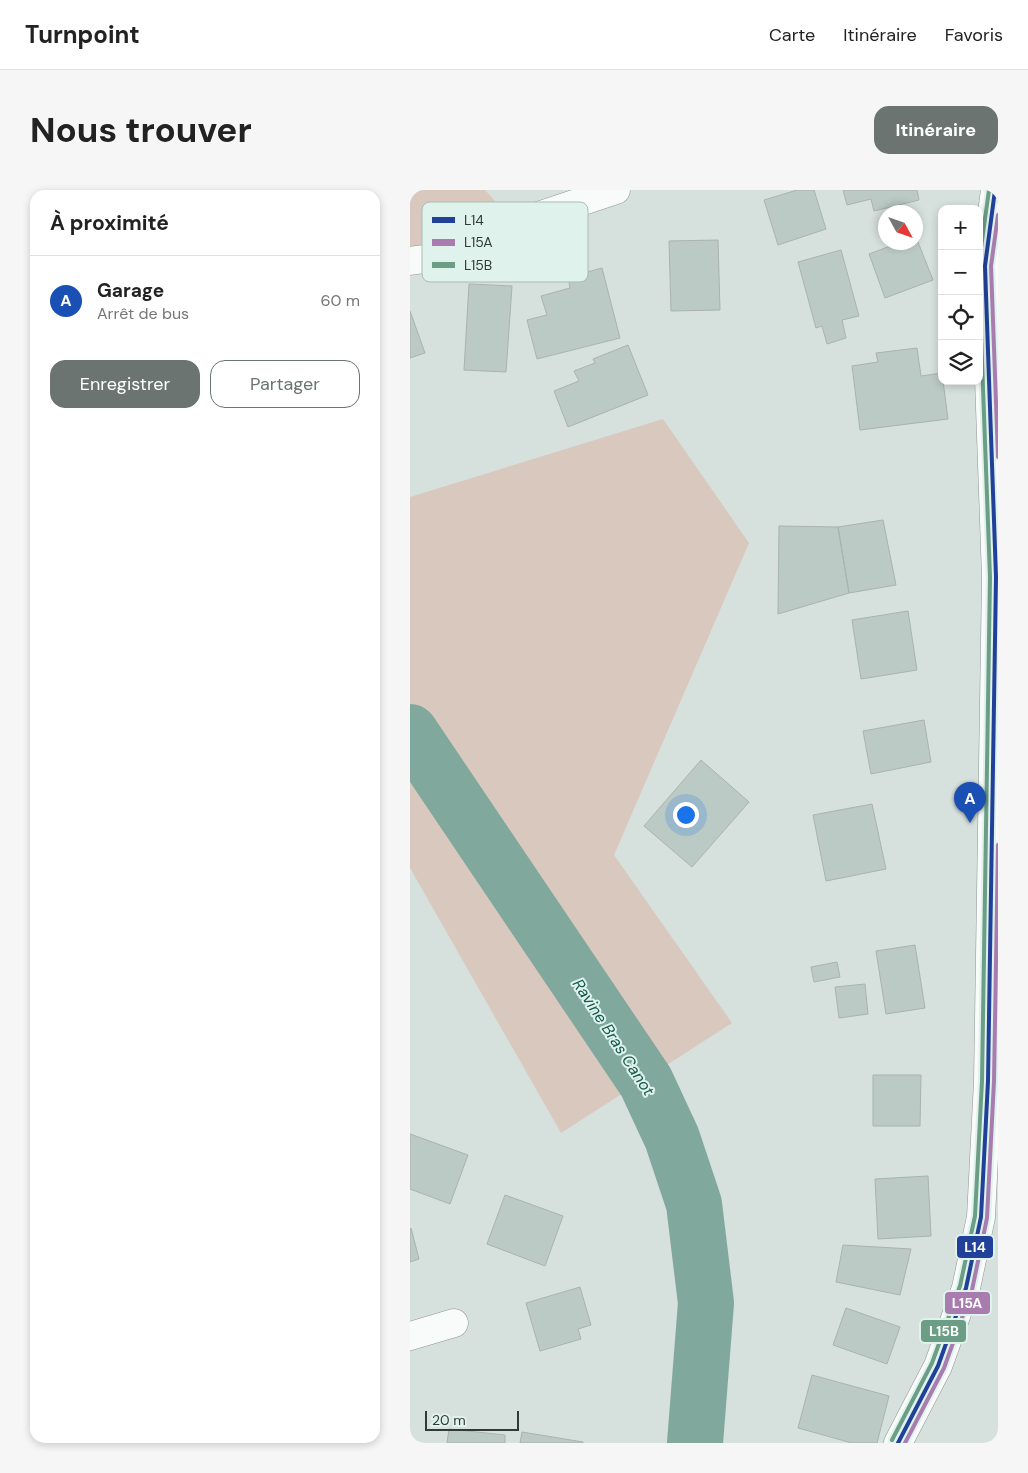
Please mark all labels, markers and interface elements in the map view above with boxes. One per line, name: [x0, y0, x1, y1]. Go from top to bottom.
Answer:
text: Turnpoint: [25, 19, 140, 50]
text: Carte: [769, 23, 815, 47]
text: Itinéraire: [843, 23, 917, 47]
text: Favoris: [945, 23, 1003, 47]
button: Itinéraire: [874, 106, 998, 154]
text: Nous trouver: [30, 107, 252, 153]
legend: [422, 202, 588, 282]
north arrow: [878, 205, 923, 250]
map controls: [938, 205, 983, 385]
button: +: [938, 205, 983, 250]
text: À proximité: [50, 209, 169, 237]
text: L14: [464, 211, 484, 229]
text: L15A: [464, 233, 493, 251]
button: −: [938, 250, 983, 295]
text: L15B: [464, 256, 492, 274]
text: Garage: [97, 278, 164, 303]
text: A: [60, 290, 72, 311]
text: 60 m: [320, 290, 360, 311]
button: locate: [938, 295, 983, 340]
text: Arrêt de bus: [97, 303, 189, 324]
button: layers: [938, 340, 983, 385]
button: Enregistrer: [50, 360, 200, 408]
button: Partager: [210, 360, 360, 408]
pin: A: [954, 782, 986, 823]
your location: [673, 802, 699, 828]
water label: Ravine Bras Canot: [568, 975, 660, 1100]
line badge: L14: [956, 1235, 994, 1259]
text: L14: [964, 1238, 986, 1256]
line badge: L15A: [944, 1291, 991, 1315]
text: L15A: [952, 1294, 982, 1312]
line badge: L15B: [920, 1319, 967, 1343]
text: L15B: [929, 1322, 959, 1340]
scale bar: [425, 1408, 519, 1431]
text: 20 m: [432, 1411, 466, 1429]

